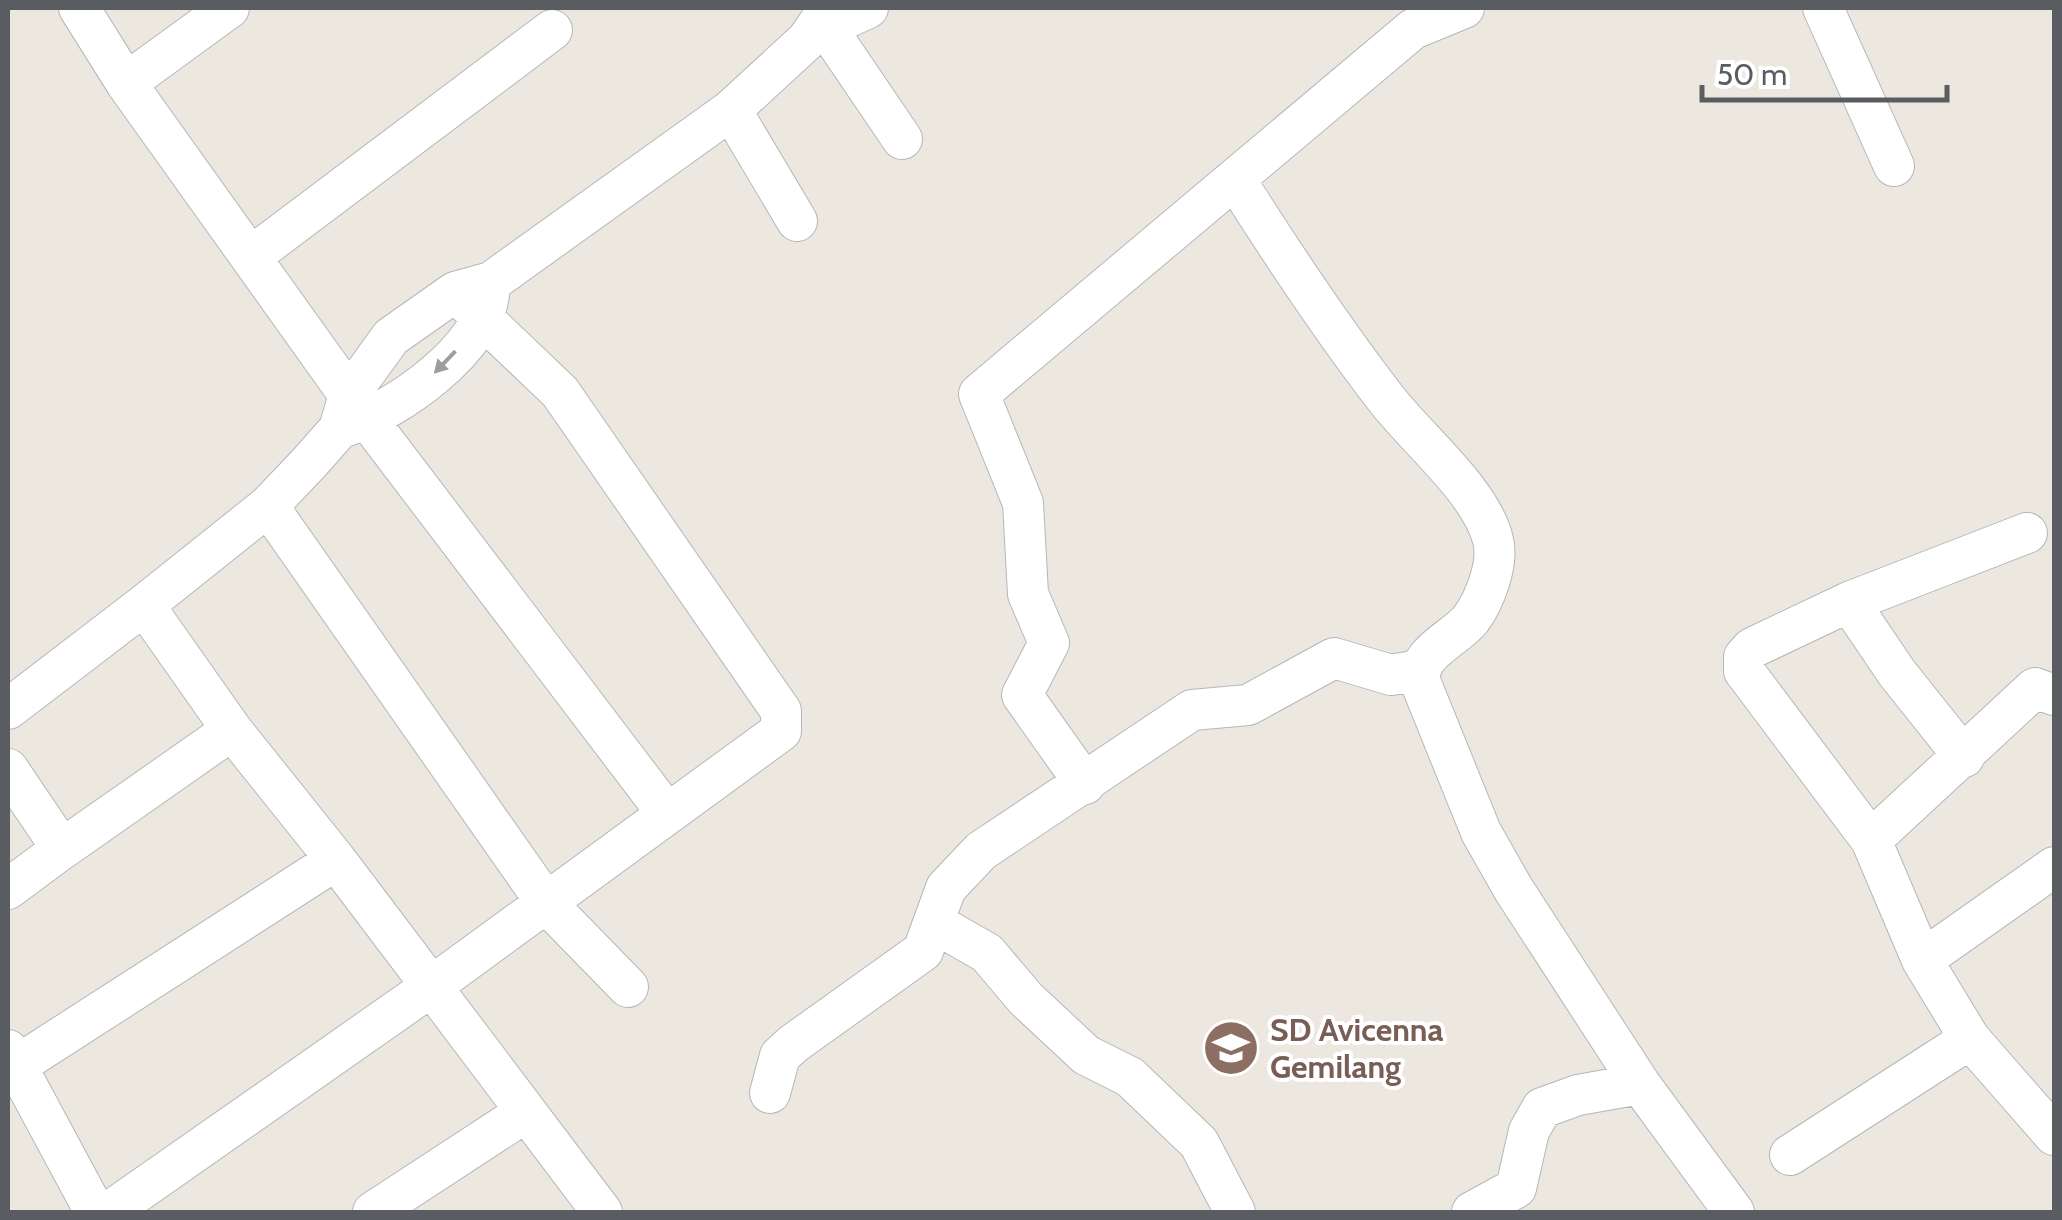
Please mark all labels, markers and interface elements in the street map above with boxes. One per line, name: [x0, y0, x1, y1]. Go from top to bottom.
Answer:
scale bar: [1702, 40, 1947, 102]
text: 50 m: [1717, 56, 1787, 93]
one-way arrow: [433, 350, 457, 374]
place label: SD Avicenna Gemilang: [1270, 1010, 1443, 1086]
school or university icon: SD Avicenna Gemilang: [1201, 1018, 1261, 1078]

